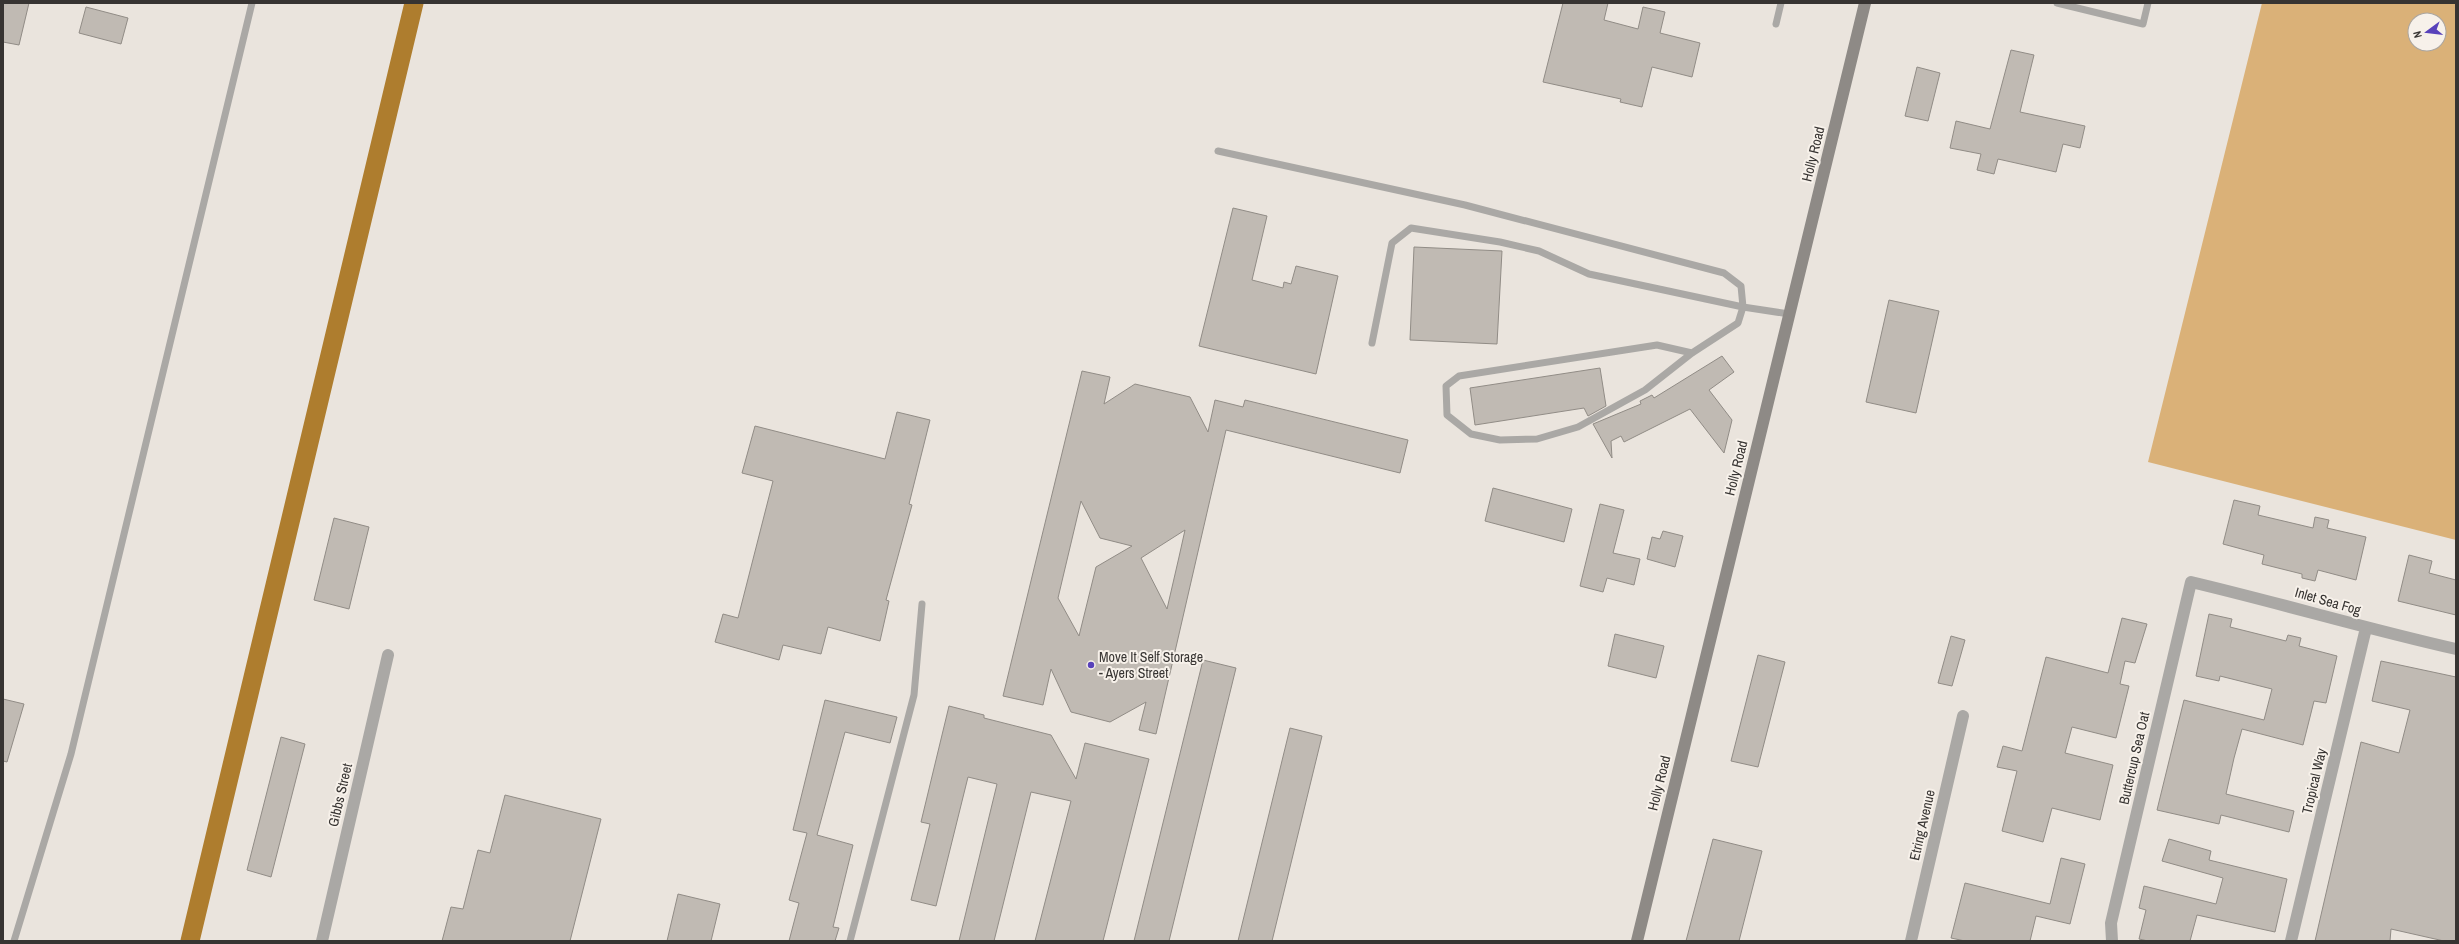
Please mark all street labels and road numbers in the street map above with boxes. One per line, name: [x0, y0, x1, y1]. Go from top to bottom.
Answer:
street label: Holly Road: [1797, 125, 1829, 183]
street label: Holly Road: [1720, 439, 1752, 497]
street label: Inlet Sea Fog: [2293, 583, 2364, 619]
street label: Buttercup Sea Oat: [2115, 710, 2153, 806]
street label: Tropical Way: [2298, 746, 2330, 816]
street label: Holly Road: [1643, 754, 1675, 812]
street label: Gibbs Street: [324, 762, 356, 828]
street label: Etring Avenue: [1905, 788, 1939, 862]

